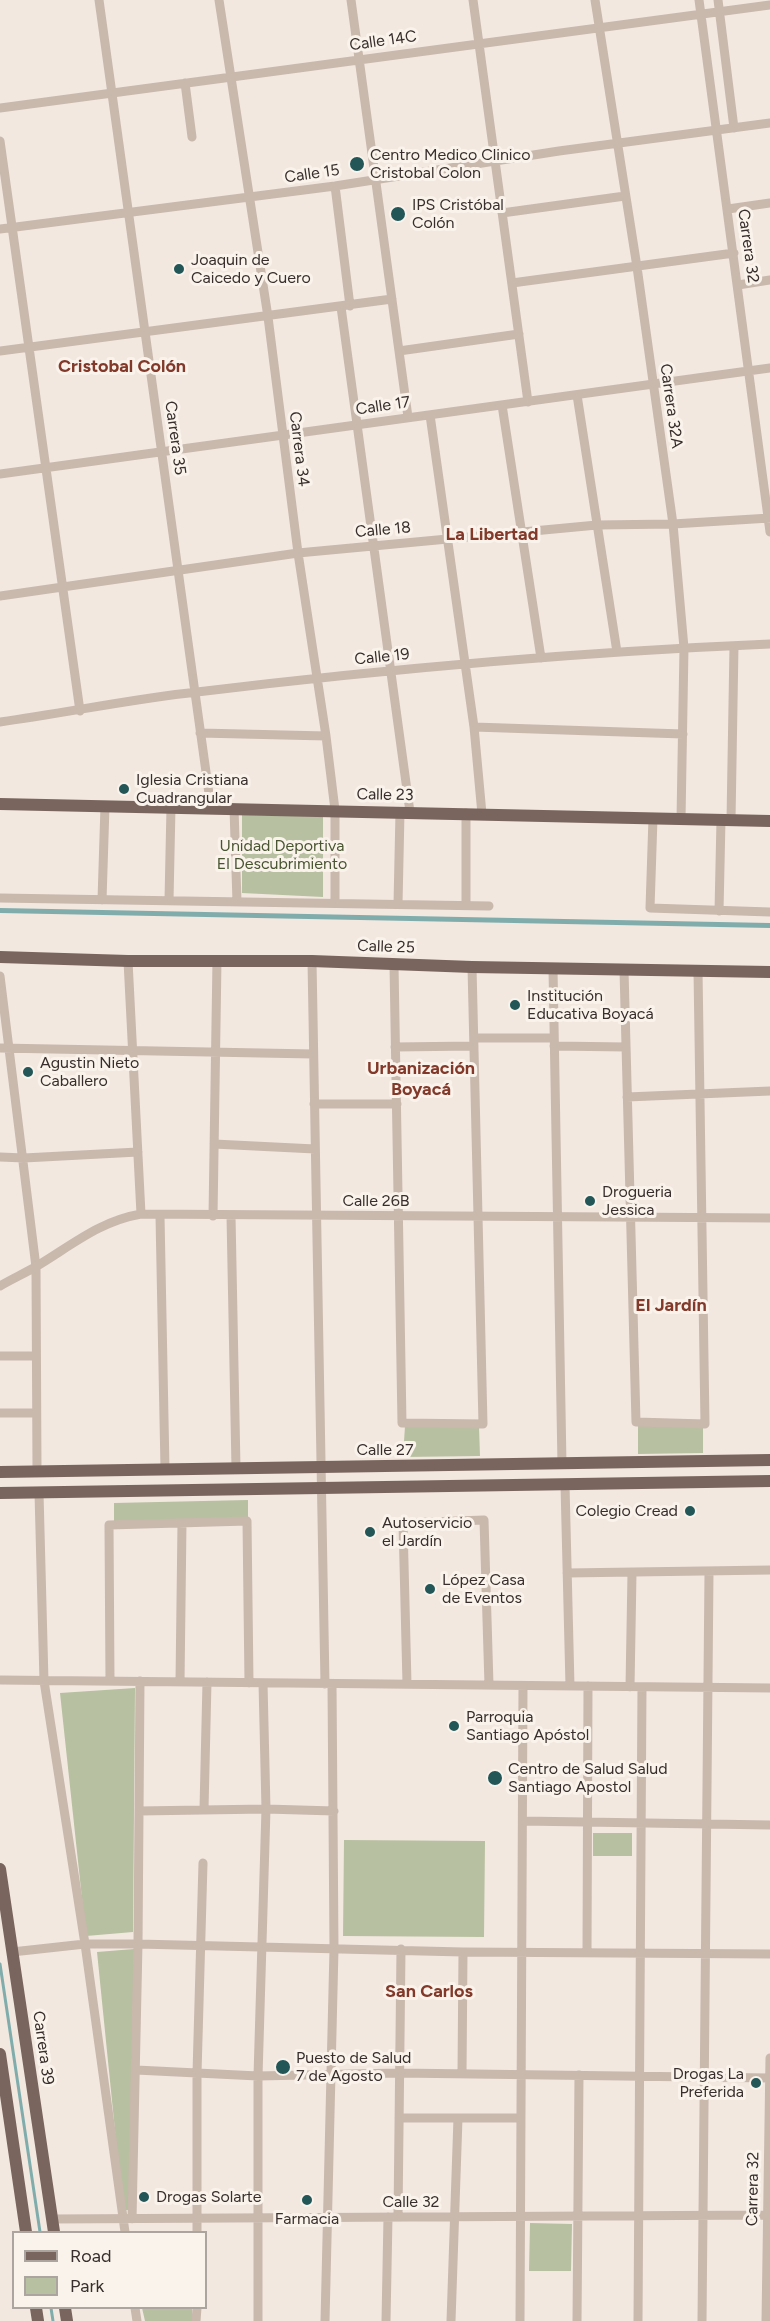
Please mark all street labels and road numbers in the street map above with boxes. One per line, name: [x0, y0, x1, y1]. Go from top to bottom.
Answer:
street label: Calle 14C: [348, 27, 418, 55]
street label: Calle 15: [283, 161, 341, 187]
street label: Carrera 32: [733, 208, 763, 284]
street label: Carrera 32A: [656, 362, 686, 450]
street label: Calle 17: [355, 393, 411, 419]
street label: Carrera 35: [160, 400, 190, 476]
street label: Carrera 34: [285, 410, 313, 488]
street label: Calle 18: [354, 518, 412, 542]
street label: Calle 19: [354, 645, 410, 669]
street label: Calle 23: [356, 785, 414, 805]
street label: Calle 25: [357, 936, 415, 958]
street label: Calle 26B: [342, 1191, 410, 1211]
street label: Calle 27: [357, 1440, 413, 1460]
street label: Carrera 39: [28, 2010, 58, 2086]
street label: Carrera 32: [743, 2152, 763, 2226]
street label: Calle 32: [382, 2192, 440, 2212]

